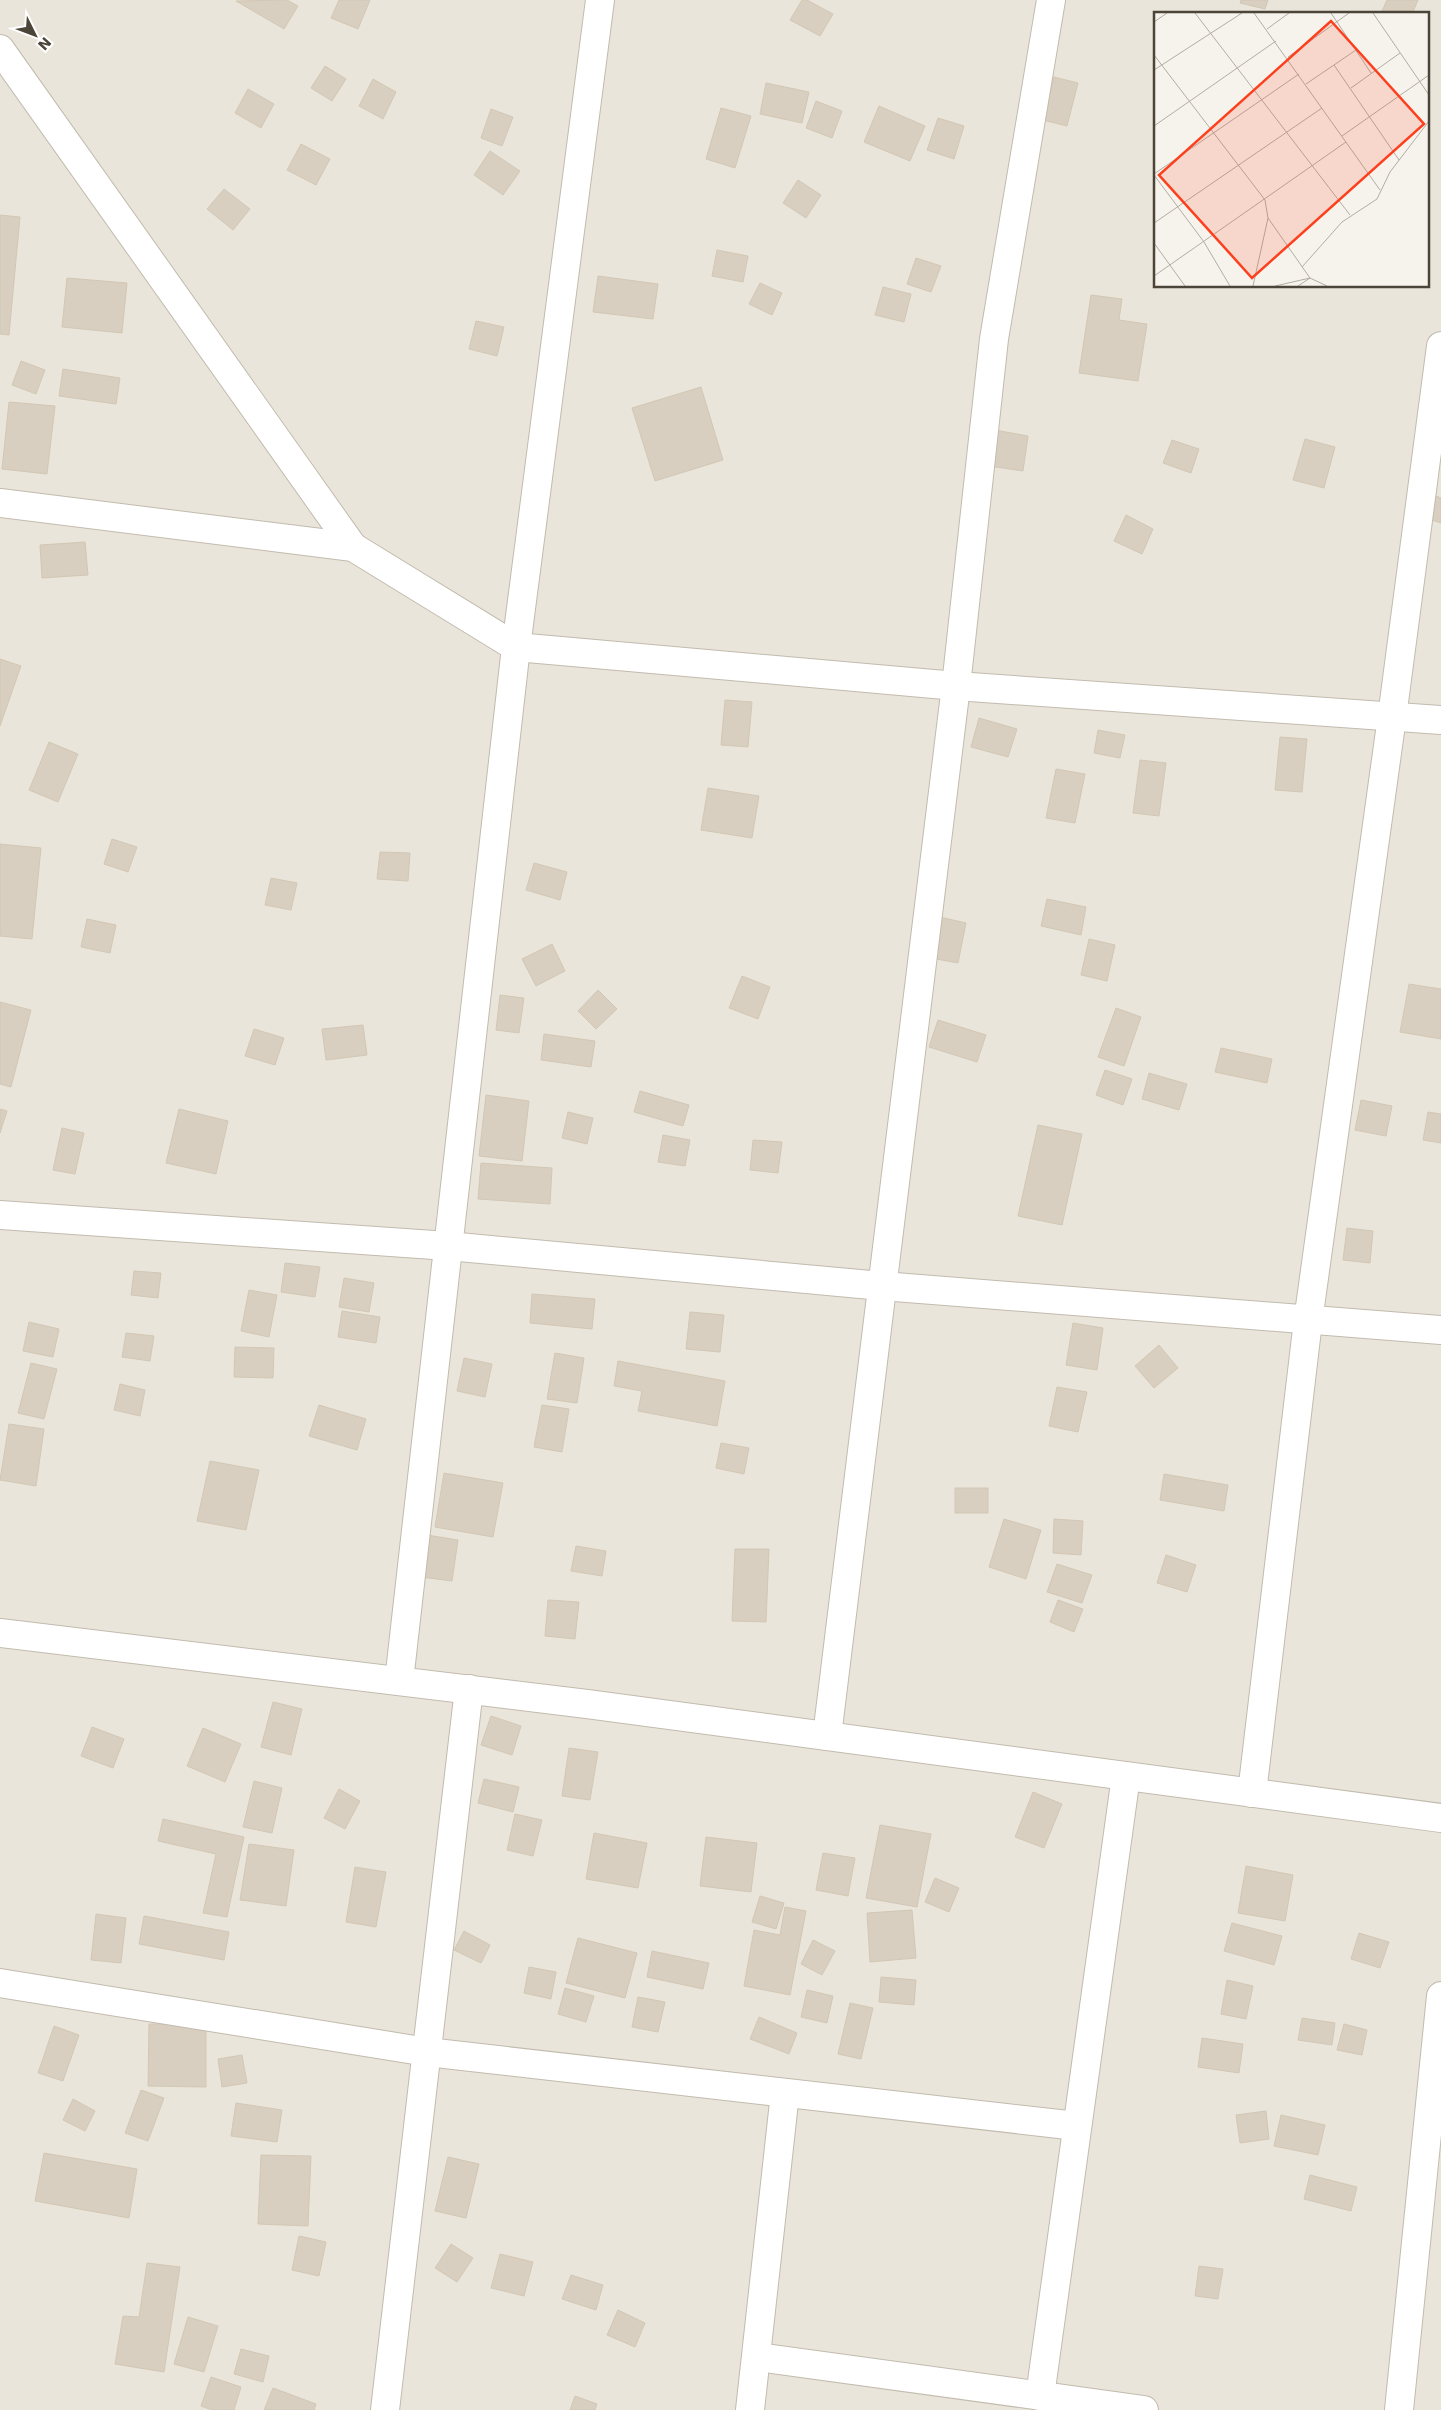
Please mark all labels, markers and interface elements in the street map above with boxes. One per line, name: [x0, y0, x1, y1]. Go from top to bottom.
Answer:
north arrow: [10, 10, 60, 60]
inset map: [1154, 12, 1428, 288]
text: N: [35, 34, 55, 53]

